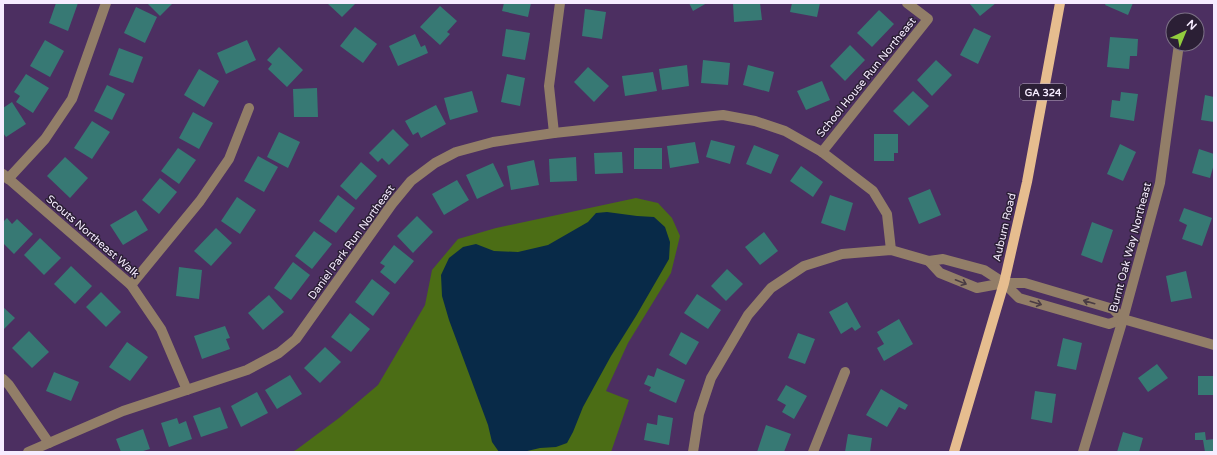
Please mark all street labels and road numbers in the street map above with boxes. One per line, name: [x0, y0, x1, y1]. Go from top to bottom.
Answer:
street label: School House Run Northeast: [814, 15, 919, 140]
road number: GA 324: [1020, 84, 1066, 100]
street label: Burnt Oak Way Northeast: [1107, 181, 1154, 313]
street label: Daniel Park Run Northeast: [305, 182, 397, 302]
street label: Scouts Northeast Walk: [43, 192, 142, 280]
street label: Auburn Road: [990, 192, 1019, 263]

